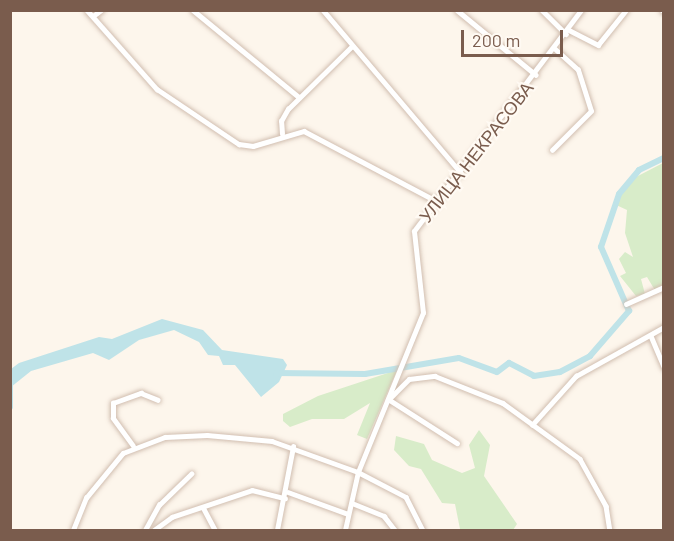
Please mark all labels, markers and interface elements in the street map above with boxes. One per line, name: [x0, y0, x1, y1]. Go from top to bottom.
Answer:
scale bar: [464, 18, 566, 56]
text: 200 m: [472, 29, 520, 51]
street label: УЛИЦА НЕКРАСОВА: [414, 77, 538, 227]

